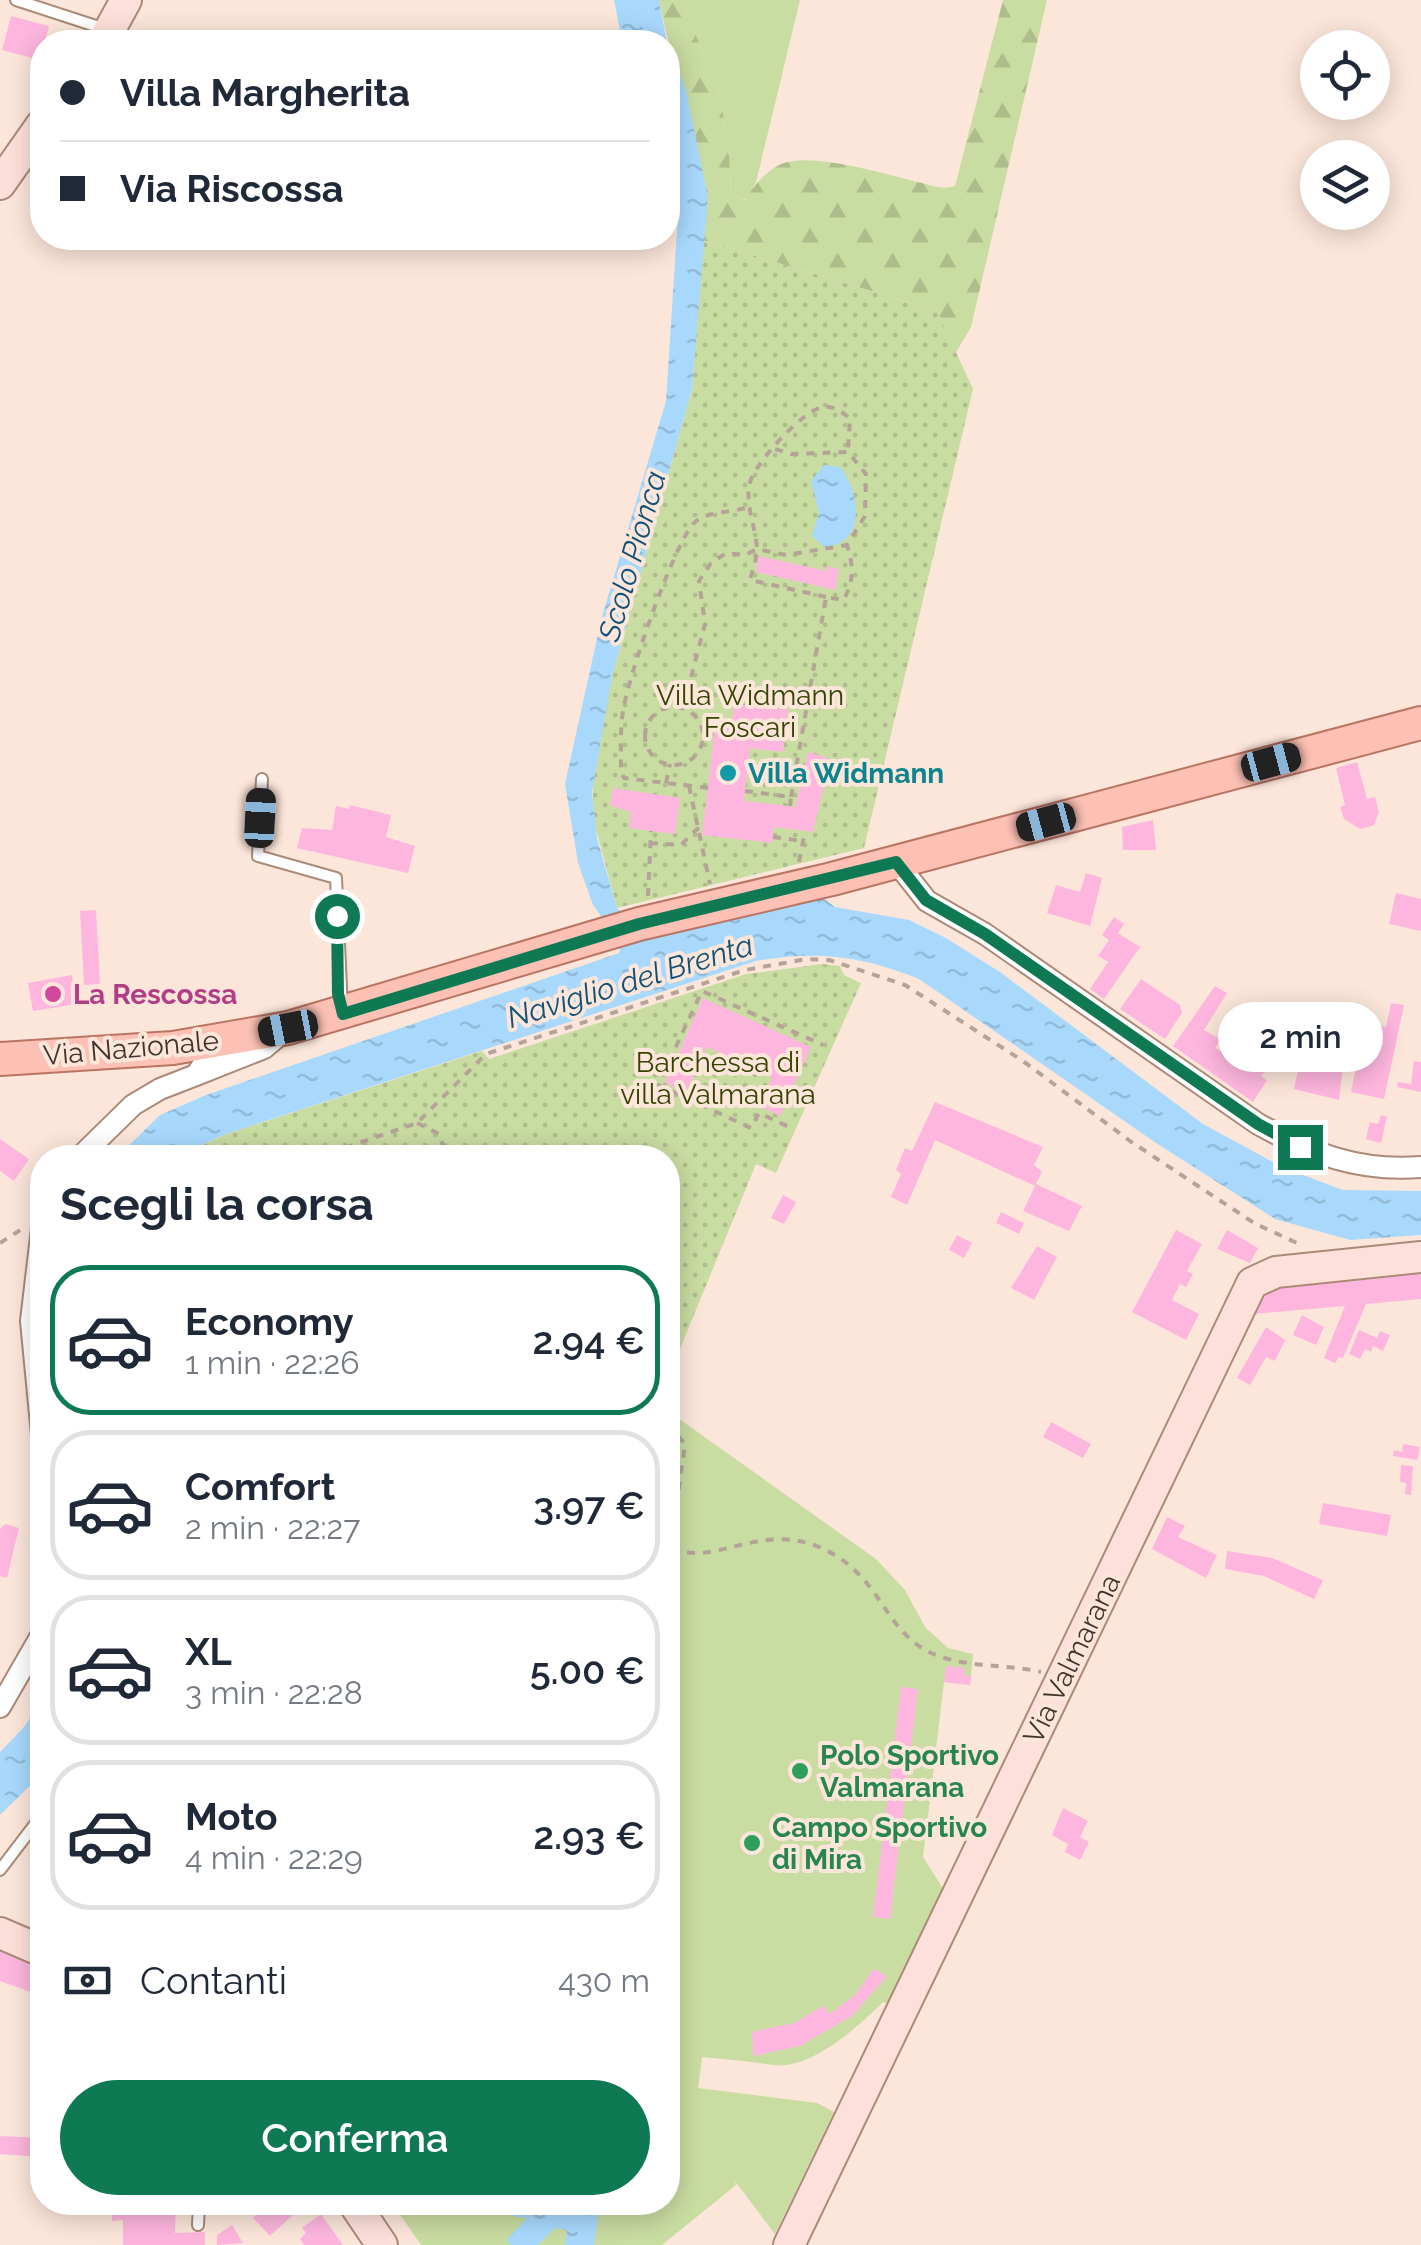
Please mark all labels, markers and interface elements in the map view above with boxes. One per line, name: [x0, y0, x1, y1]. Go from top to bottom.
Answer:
map controls: [1300, 30, 1390, 230]
button: locate: [1300, 30, 1390, 120]
text: Villa Margherita: [120, 70, 410, 115]
button: layers: [1300, 140, 1390, 230]
text: Via Riscossa: [120, 166, 343, 211]
water label: Scolo Pionca: [591, 467, 673, 646]
park label: Villa Widmann Foscari: [656, 679, 844, 744]
car: [1238, 740, 1304, 784]
place label: Villa Widmann: [748, 757, 944, 790]
marker: Villa Widmann: [717, 762, 739, 784]
car: [243, 787, 277, 849]
car: [1013, 800, 1079, 844]
route start: [315, 894, 360, 939]
water label: Naviglio del Brenta: [503, 927, 757, 1035]
place label: La Rescossa: [73, 978, 237, 1011]
marker: La Rescossa: [42, 983, 64, 1005]
callout: 2 min: [1218, 1002, 1382, 1072]
car: [256, 1008, 320, 1048]
text: 2 min: [1260, 1018, 1341, 1055]
street label: Via Nazionale: [42, 1024, 220, 1072]
park label: Barchessa di villa Valmarana: [620, 1046, 816, 1111]
route end: [1278, 1125, 1323, 1170]
text: Scegli la corsa: [60, 1178, 374, 1231]
icon: car: [65, 1295, 155, 1385]
text: Economy: [185, 1299, 354, 1344]
text: 2.94 €: [533, 1318, 645, 1363]
text: 1 min · 22:26: [185, 1344, 360, 1381]
icon: car: [65, 1460, 155, 1550]
text: Comfort: [185, 1464, 335, 1509]
text: 3.97 €: [533, 1483, 645, 1528]
text: 2 min · 22:27: [185, 1509, 360, 1546]
street label: Via Valmarana: [1017, 1569, 1127, 1749]
icon: car: [65, 1625, 155, 1715]
text: XL: [185, 1629, 232, 1674]
text: 5.00 €: [530, 1648, 645, 1693]
text: 3 min · 22:28: [185, 1674, 363, 1711]
place label: Polo Sportivo Valmarana: [820, 1739, 999, 1804]
marker: Polo Sportivo Valmarana: [789, 1760, 811, 1782]
icon: car: [65, 1790, 155, 1880]
text: Moto: [185, 1794, 278, 1839]
place label: Campo Sportivo di Mira: [772, 1811, 987, 1876]
text: 2.93 €: [533, 1813, 645, 1858]
marker: Campo Sportivo di Mira: [741, 1832, 763, 1854]
text: 4 min · 22:29: [185, 1839, 363, 1876]
icon: cash: [60, 1953, 115, 2008]
text: Contanti: [140, 1958, 287, 2003]
text: 430 m: [558, 1962, 650, 1999]
button: Conferma: [60, 2080, 650, 2195]

